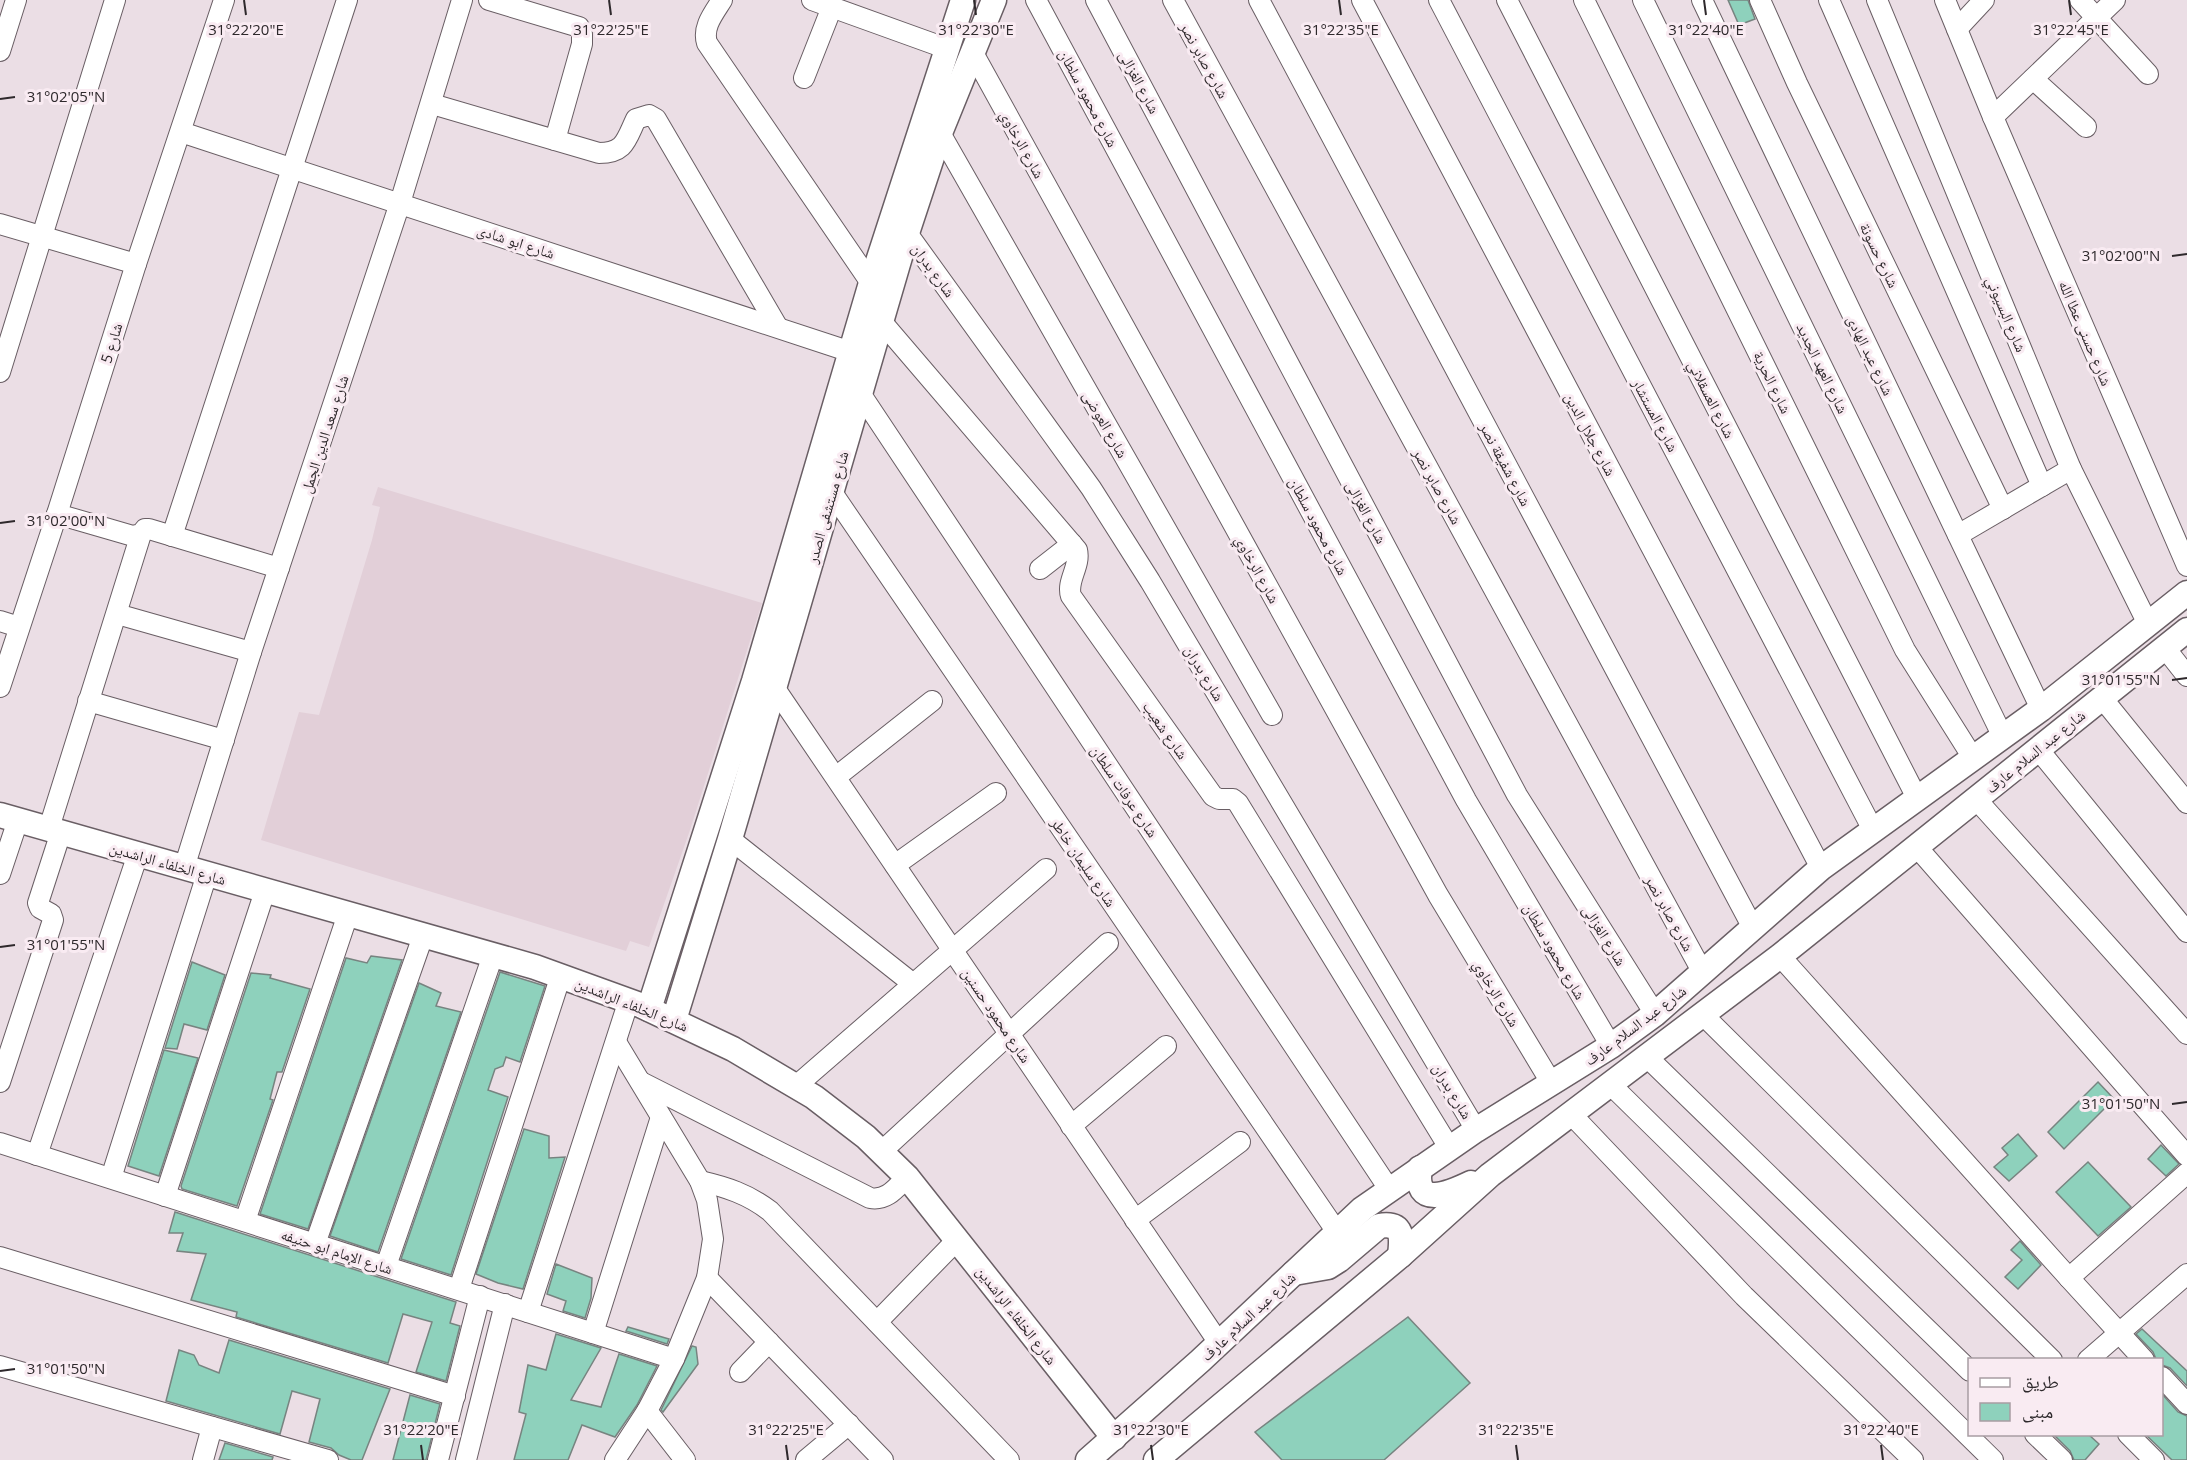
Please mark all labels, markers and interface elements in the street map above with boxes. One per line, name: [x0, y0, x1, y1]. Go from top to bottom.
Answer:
street label: شارع صابر نصر: [1175, 18, 1234, 102]
text: 31°22'20"E: [208, 19, 284, 39]
text: 31°22'25"E: [573, 19, 649, 39]
text: 31°22'30"E: [938, 19, 1014, 39]
text: 31°22'35"E: [1303, 19, 1379, 39]
text: 31°22'40"E: [1668, 19, 1744, 39]
text: 31°22'45"E: [2033, 19, 2109, 39]
street label: شارع محمود سلطان: [1054, 46, 1123, 151]
street label: شارع الغزالى: [1114, 47, 1165, 118]
text: 31°02'05"N: [27, 86, 105, 106]
street label: شارع الرخاوي: [994, 106, 1050, 183]
street label: شارع ابو شادى: [474, 219, 557, 264]
street label: شارع حسونة: [1855, 219, 1904, 291]
street label: شارع بدران: [907, 239, 960, 302]
text: 31°02'00"N: [2082, 245, 2160, 265]
street label: شارع البسيوني: [1980, 273, 2032, 356]
street label: شارع حسنى عطا الله: [2054, 277, 2117, 389]
street label: شارع عبد الهادى: [1842, 311, 1899, 399]
street label: شارع العهد الجديد: [1792, 319, 1854, 417]
street label: شارع 5: [95, 320, 128, 366]
street label: شارع الحرية: [1748, 347, 1797, 417]
street label: شارع العسقلاني: [1681, 357, 1740, 443]
street label: شارع سعد الدين الجمل: [295, 372, 354, 496]
street label: شارع المستشار: [1627, 374, 1684, 456]
street label: شارع العوضى: [1078, 387, 1133, 462]
street label: شارع جلال الدين: [1560, 389, 1621, 480]
street label: شارع شفيقة نصر: [1474, 418, 1536, 510]
street label: شارع صابر نصر: [1408, 444, 1467, 528]
street label: شارع مستشفى الصدر: [801, 448, 854, 567]
street label: شارع محمود سلطان: [1284, 474, 1353, 579]
street label: شارع الغزالى: [1341, 477, 1392, 548]
text: 31°02'00"N: [27, 510, 105, 530]
street label: شارع الرخاوي: [1229, 531, 1285, 608]
street label: شارع بدران: [1180, 641, 1230, 705]
text: 31°01'55"N: [2082, 669, 2160, 689]
street label: شارع شعيب: [1138, 697, 1193, 764]
street label: شارع عبد السلام عارف: [1981, 705, 2090, 798]
street label: شارع عرفات سلطان: [1086, 741, 1163, 842]
street label: شارع سليمان خاطر: [1045, 813, 1121, 911]
street label: شارع الخلفاء الراشدين: [107, 837, 229, 890]
street label: شارع صابر نصر: [1640, 871, 1699, 955]
street label: شارع محمود سلطان: [1518, 899, 1591, 1003]
street label: شارع الغزالى: [1578, 901, 1632, 970]
text: 31°01'55"N: [27, 934, 105, 954]
street label: شارع الرخاوي: [1467, 956, 1525, 1032]
street label: شارع محمود حسنين: [957, 964, 1036, 1067]
street label: شارع الخلفاء الراشدين: [572, 972, 692, 1037]
street label: شارع عبد السلام عارف: [1580, 980, 1691, 1071]
street label: شارع بدران: [1428, 1059, 1478, 1123]
text: 31°01'50"N: [2082, 1093, 2160, 1113]
street label: شارع الإمام ابو حنيفه: [278, 1224, 395, 1279]
street label: شارع الخلفاء الراشدين: [971, 1261, 1062, 1369]
street label: شارع عبد السلام عارف: [1196, 1267, 1300, 1366]
text: 31°01'50"N: [27, 1358, 105, 1378]
legend: [1968, 1358, 2163, 1436]
text: طريق: [2022, 1369, 2059, 1393]
text: مبنى: [2022, 1399, 2053, 1423]
text: 31°22'20"E: [383, 1419, 459, 1439]
text: 31°22'25"E: [748, 1419, 824, 1439]
text: 31°22'30"E: [1113, 1419, 1189, 1439]
text: 31°22'35"E: [1478, 1419, 1554, 1439]
text: 31°22'40"E: [1843, 1419, 1919, 1439]

